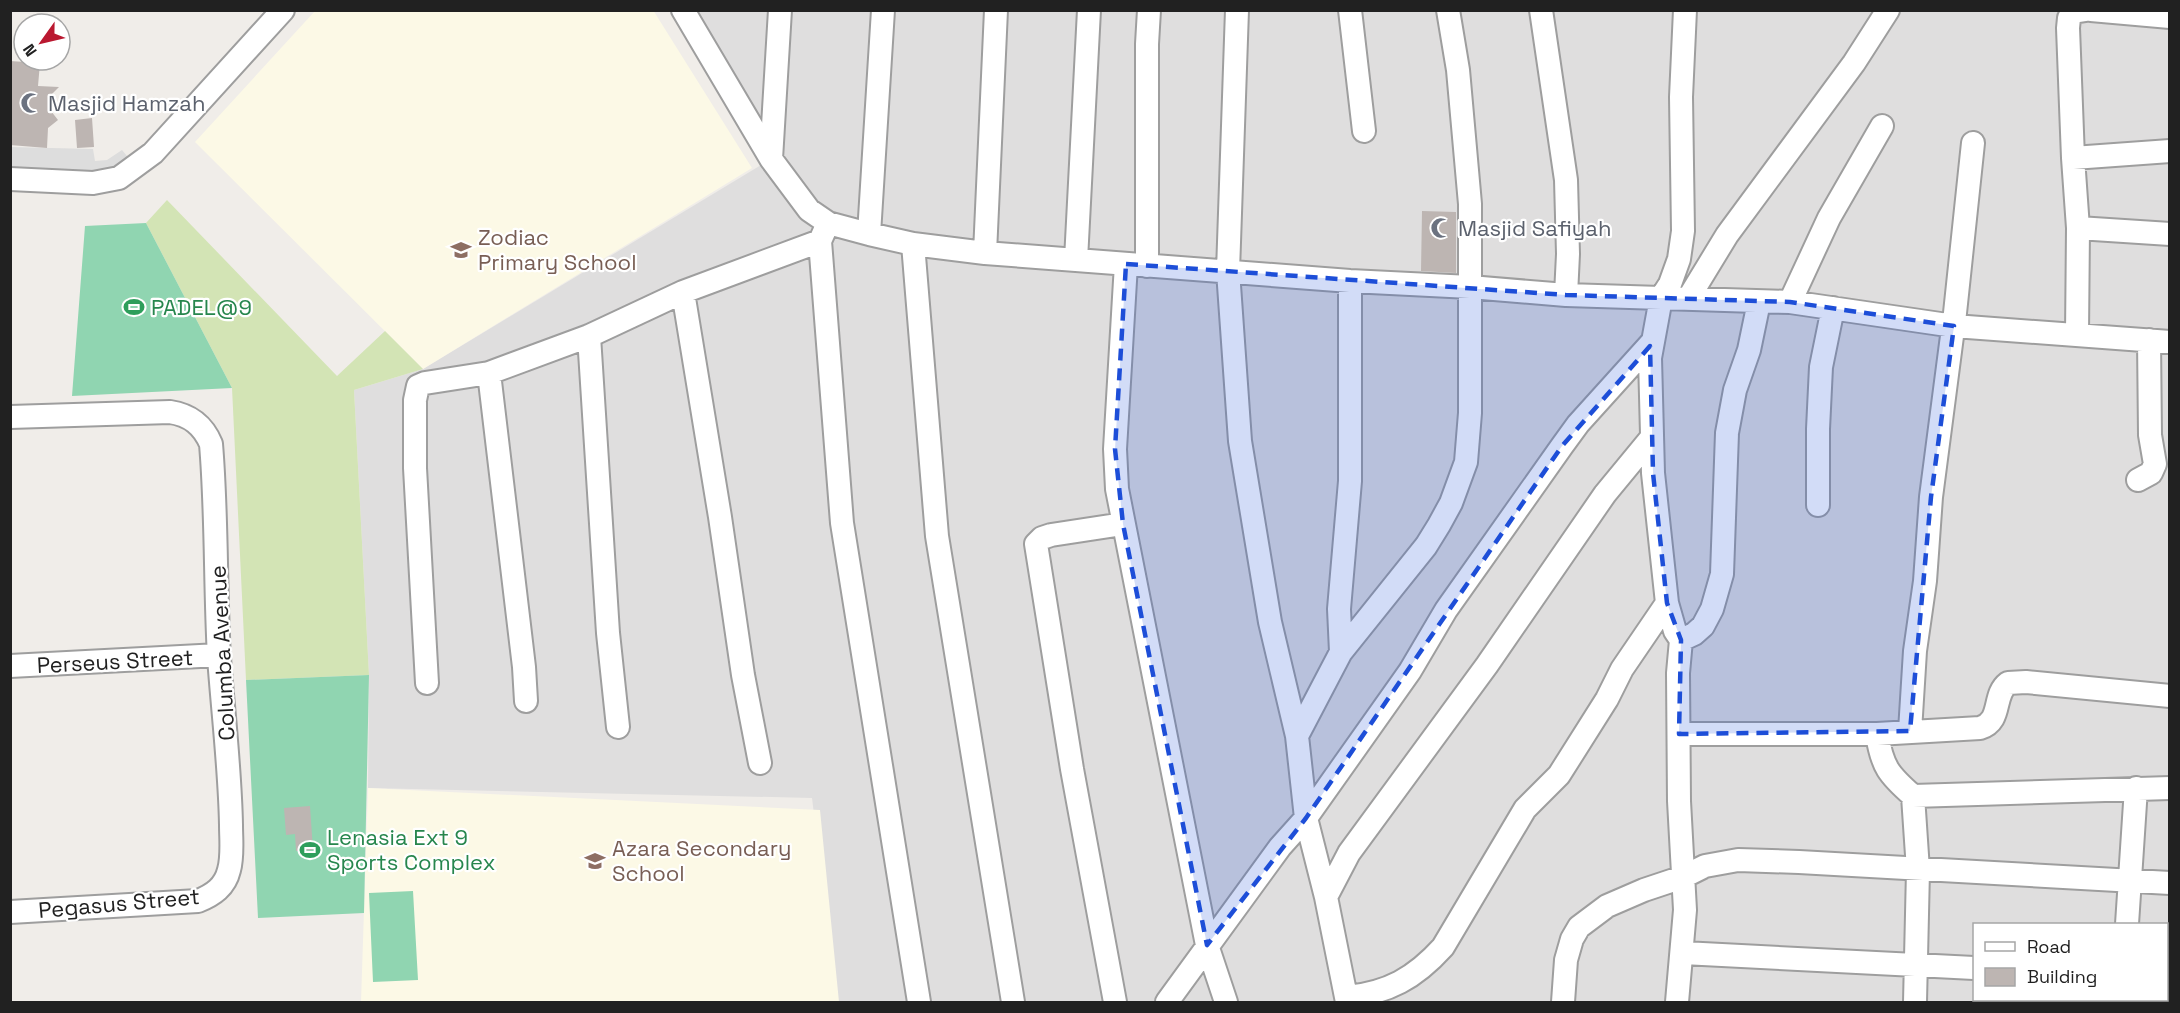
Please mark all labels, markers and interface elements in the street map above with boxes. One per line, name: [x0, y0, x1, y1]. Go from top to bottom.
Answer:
north arrow: [12, 12, 72, 72]
text: N: [18, 40, 42, 60]
place label: Masjid Hamzah: [48, 89, 205, 117]
mosque icon: Masjid Hamzah: [19, 91, 43, 115]
place label: Masjid Safiyah: [1458, 214, 1611, 242]
mosque icon: Masjid Safiyah: [1429, 216, 1453, 240]
place label: Zodiac Primary School: [478, 223, 637, 276]
school or university icon: Zodiac Primary School: [449, 238, 473, 262]
place label: PADEL@9: [151, 293, 252, 321]
sports icon: PADEL@9: [122, 295, 146, 319]
street label: Columba Avenue: [203, 565, 241, 741]
street label: Perseus Street: [36, 643, 194, 679]
place label: Lenasia Ext 9 Sports Complex: [327, 823, 495, 876]
place label: Azara Secondary School: [612, 834, 791, 887]
sports icon: Lenasia Ext 9 Sports Complex: [298, 838, 322, 862]
school or university icon: Azara Secondary School: [583, 849, 607, 873]
street label: Pegasus Street: [37, 882, 201, 924]
legend: [1973, 923, 2168, 1001]
text: Road: [2027, 935, 2071, 958]
text: Building: [2027, 965, 2097, 988]

